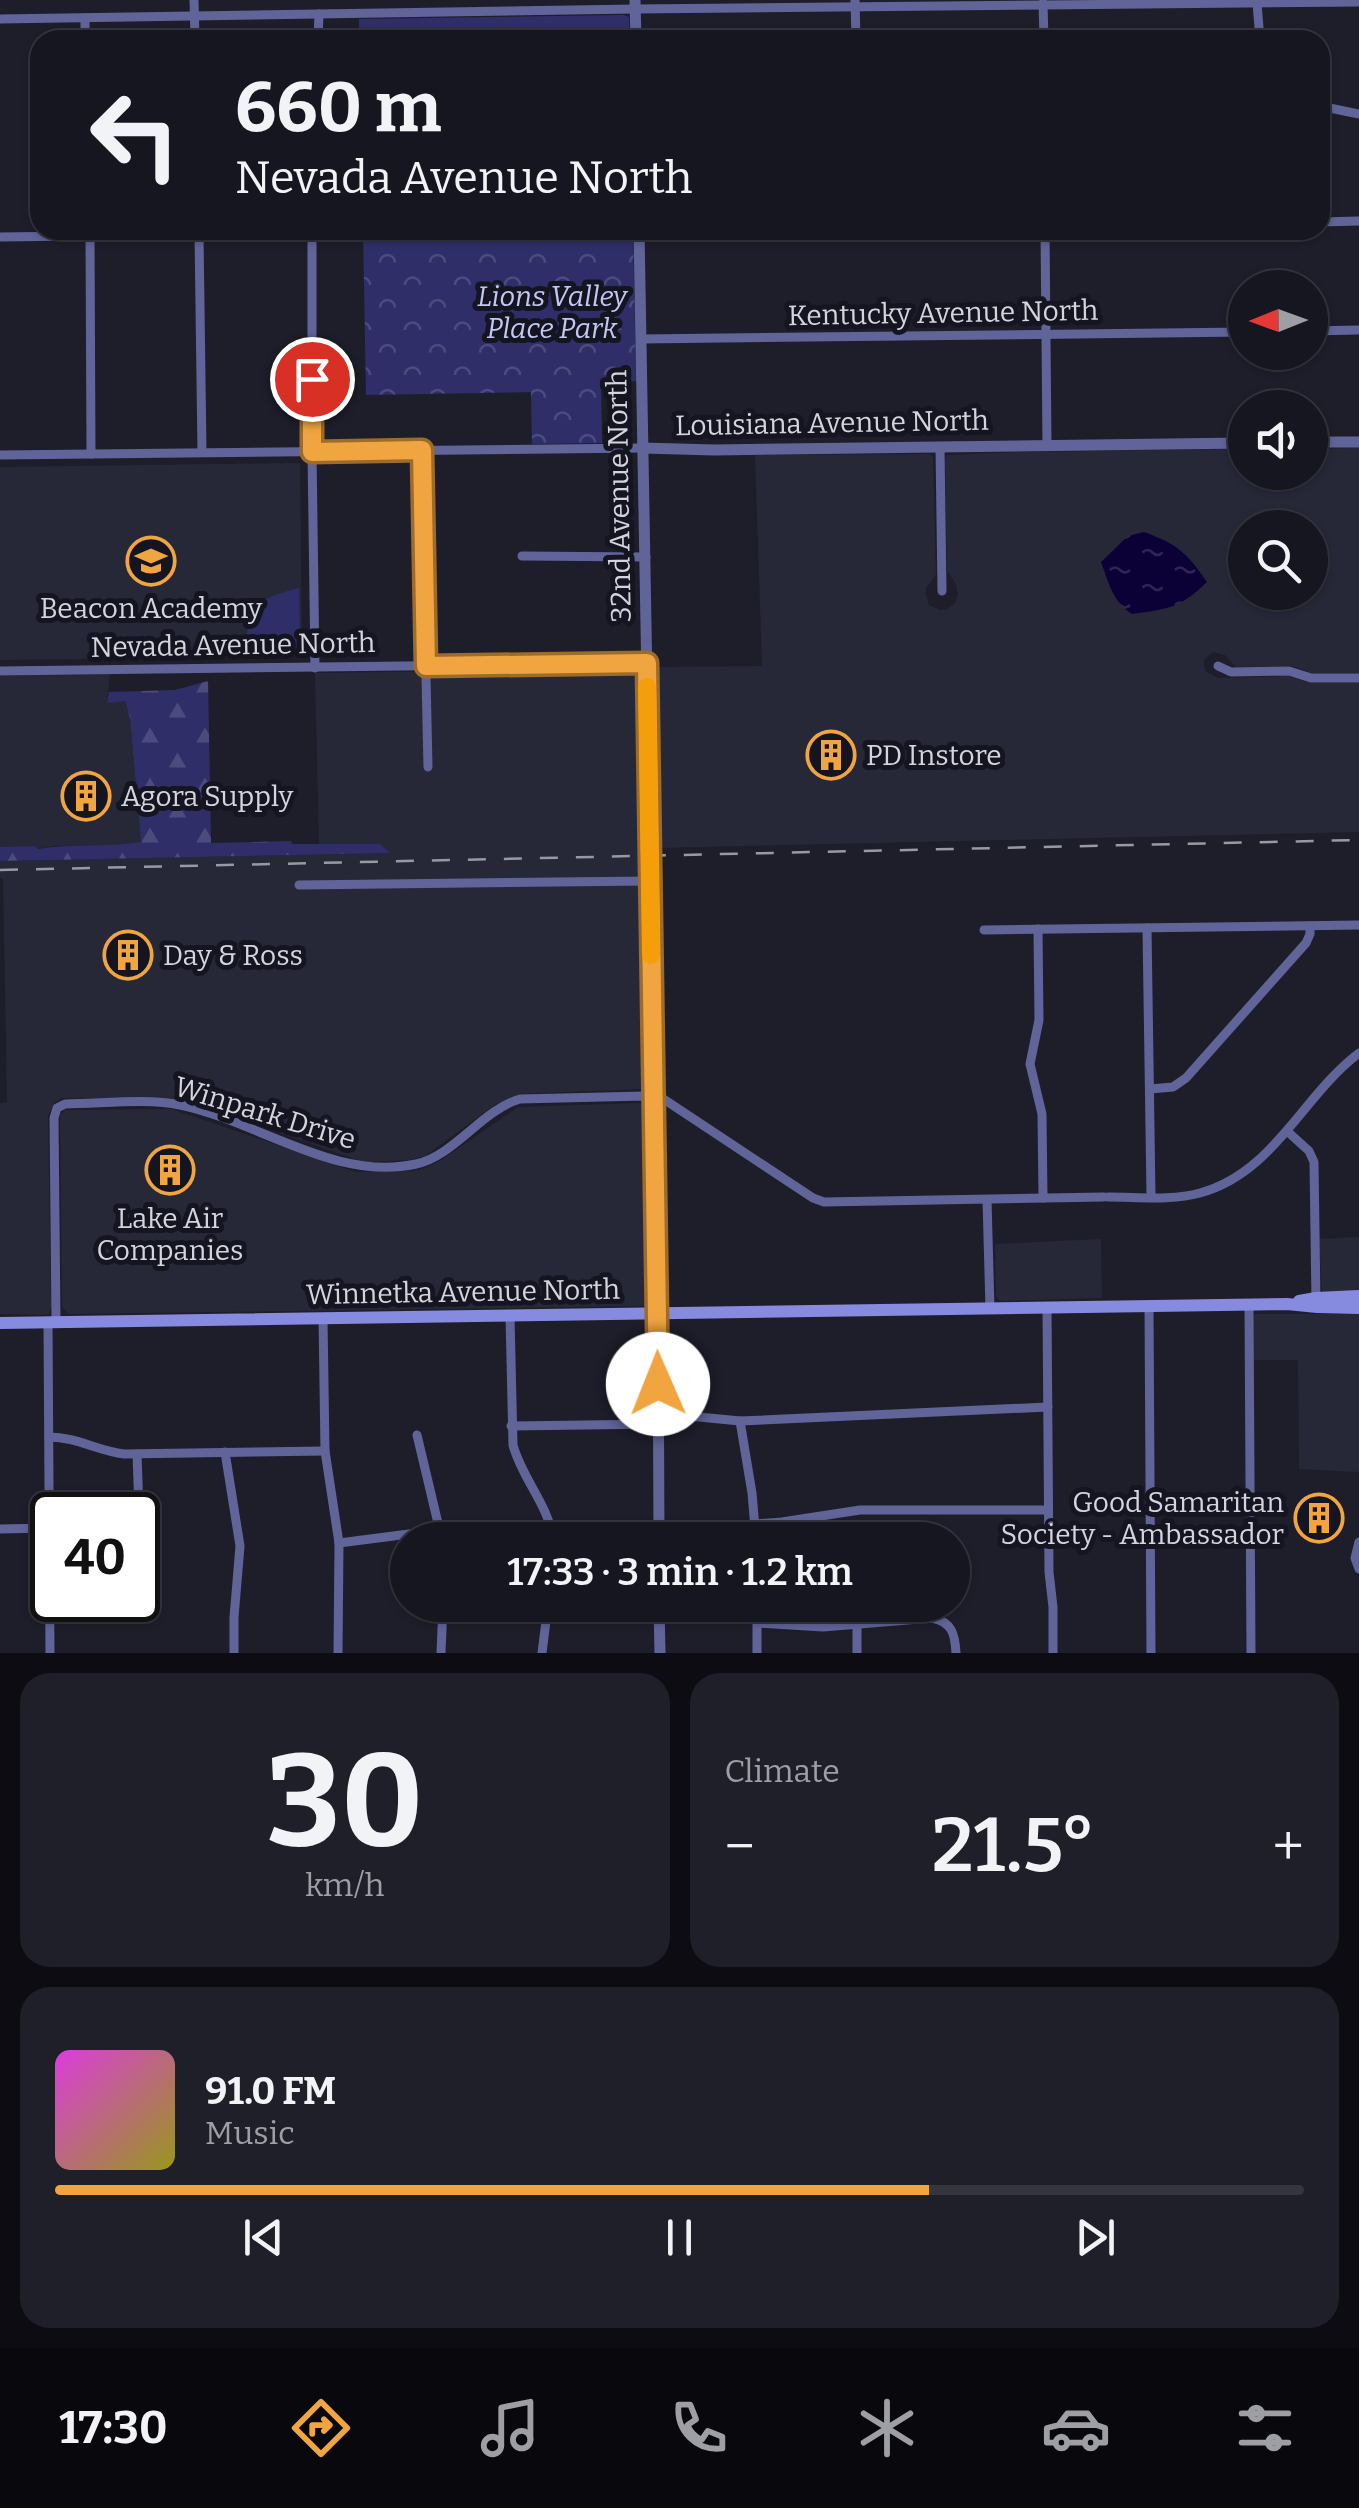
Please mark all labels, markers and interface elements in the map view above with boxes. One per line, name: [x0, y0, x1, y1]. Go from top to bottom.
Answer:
text: 660 m: [235, 66, 442, 150]
icon: left: [70, 70, 200, 200]
text: Nevada Avenue North: [235, 151, 692, 205]
north arrow: [1228, 270, 1328, 370]
map controls: [1228, 270, 1328, 610]
park label: Lions Valley Place Park: [477, 280, 629, 345]
street label: Kentucky Avenue North: [787, 294, 1099, 332]
pin: [270, 337, 355, 422]
icon: arrive: [285, 352, 340, 407]
street label: 32nd Avenue North: [600, 369, 638, 623]
button: sound: [1228, 390, 1328, 490]
street label: Louisiana Avenue North: [675, 404, 989, 442]
button: search: [1228, 510, 1328, 610]
school or university icon: Beacon Academy: [125, 535, 177, 587]
place label: Beacon Academy: [40, 592, 263, 625]
street label: Nevada Avenue North: [90, 626, 376, 664]
building icon: PD Instore: [805, 729, 857, 781]
place label: PD Instore: [866, 739, 1002, 772]
building icon: Agora Supply: [60, 770, 112, 822]
place label: Agora Supply: [121, 780, 294, 813]
building icon: Day & Ross: [102, 929, 154, 981]
place label: Day & Ross: [163, 939, 303, 972]
street label: Winpark Drive: [170, 1070, 360, 1156]
building icon: Lake Air Companies: [144, 1144, 196, 1196]
place label: Lake Air Companies: [97, 1202, 243, 1267]
street label: Winnetka Avenue North: [306, 1273, 620, 1311]
position arrow: [606, 1332, 710, 1436]
place label: Good Samaritan Society - Ambassador: [1000, 1486, 1284, 1551]
speed limit sign: 40: [30, 1492, 160, 1622]
building icon: Good Samaritan Society - Ambassador: [1293, 1492, 1345, 1544]
text: 17:33 · 3 min · 1.2 km: [507, 1549, 853, 1595]
text: 30: [266, 1723, 423, 1879]
text: Climate: [725, 1752, 840, 1790]
text: 21.5°: [932, 1801, 1096, 1891]
text: −: [725, 1814, 755, 1880]
text: +: [1273, 1814, 1304, 1880]
text: km/h: [305, 1866, 384, 1904]
text: 91.0 FM: [205, 2068, 336, 2114]
text: Music: [205, 2114, 295, 2152]
icon: previous: [236, 2210, 291, 2265]
icon: pause: [652, 2210, 707, 2265]
icon: next: [1068, 2210, 1123, 2265]
icon: directions: [286, 2393, 356, 2463]
icon: music: [475, 2393, 545, 2463]
icon: phone: [664, 2393, 734, 2463]
icon: climate: [852, 2393, 922, 2463]
icon: car: [1041, 2393, 1111, 2463]
icon: filters: [1230, 2393, 1300, 2463]
text: 17:30: [59, 2401, 168, 2455]

